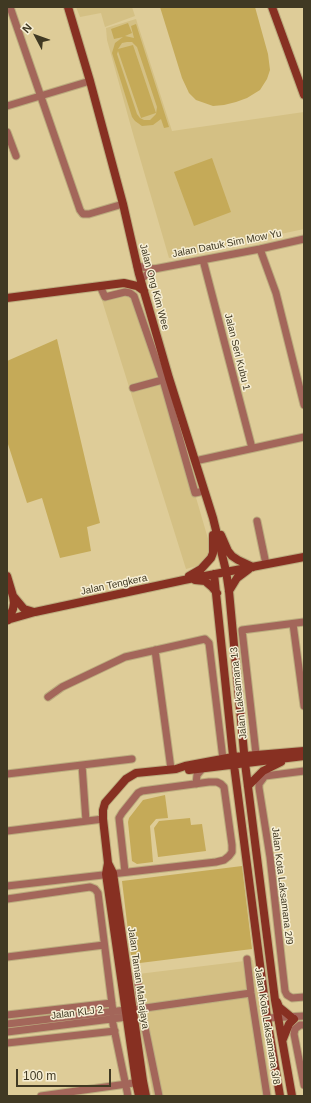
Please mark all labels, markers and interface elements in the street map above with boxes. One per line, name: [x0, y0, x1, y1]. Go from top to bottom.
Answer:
north arrow: [16, 16, 56, 56]
text: N: [20, 21, 34, 35]
street label: Jalan Datuk Sim Mow Yu: [171, 228, 283, 260]
street label: Jalan Ong Kim Wee: [137, 243, 171, 331]
street label: Jalan Seri Kubu 1: [222, 312, 252, 392]
street label: Jalan Tengkera: [80, 572, 148, 598]
street label: Jalan Laksamana 13: [228, 646, 250, 740]
street label: Jalan Kota Laksamana 2/9: [269, 827, 295, 945]
street label: Jalan Taman Mahajaya: [125, 926, 151, 1030]
street label: Jalan Kota Laksamana 3/8: [252, 967, 282, 1085]
street label: Jalan KLJ 2: [50, 1004, 104, 1022]
scale bar: [18, 1061, 113, 1087]
text: 100 m: [23, 1069, 56, 1083]

